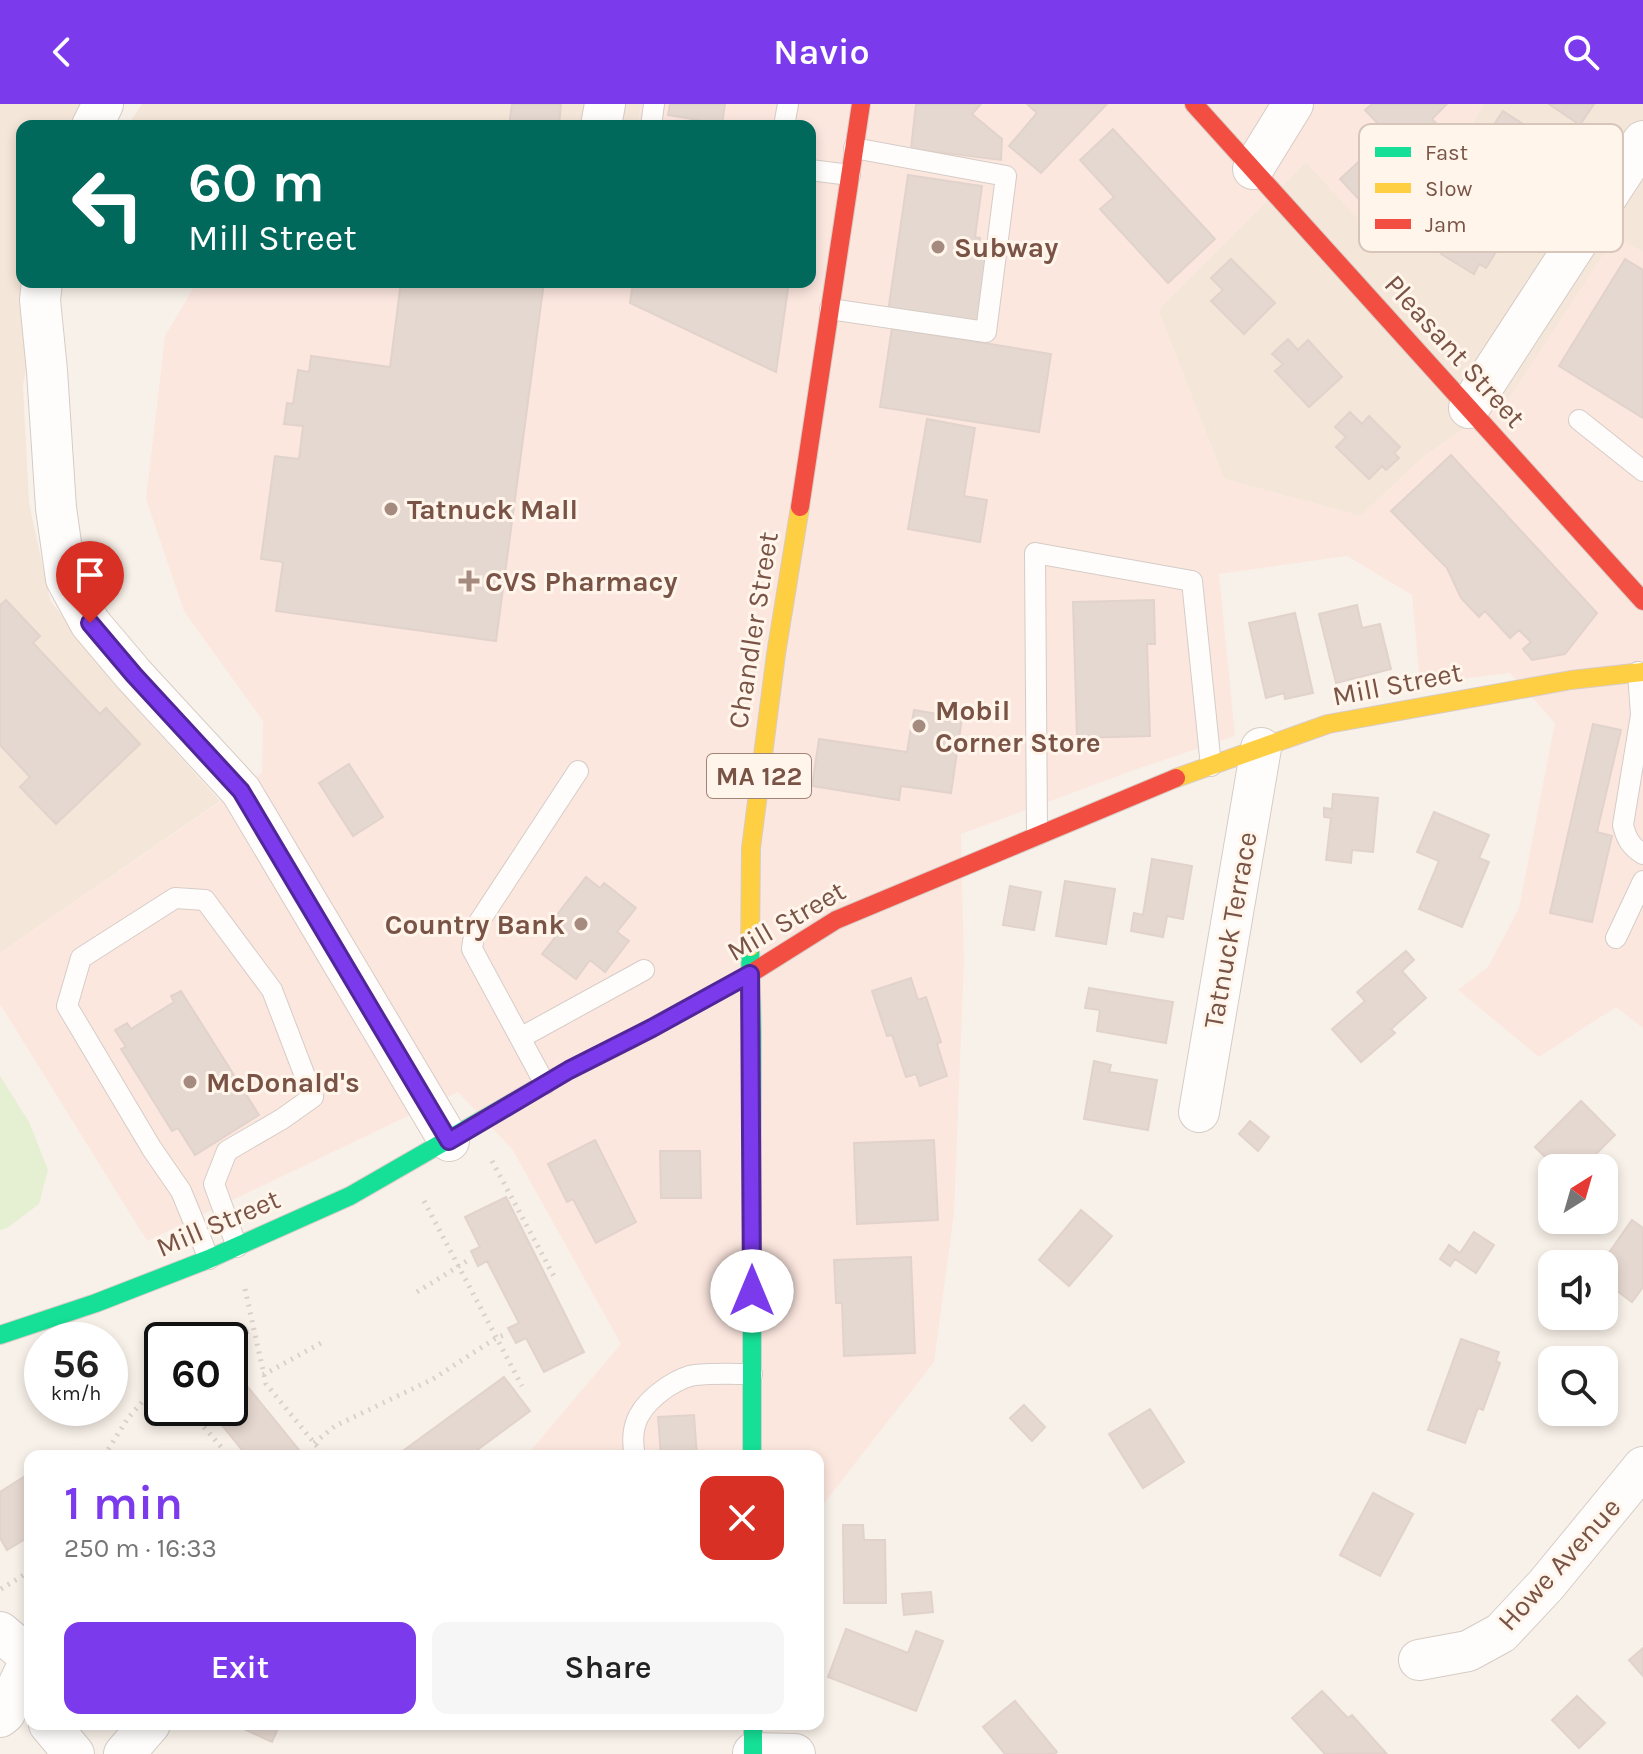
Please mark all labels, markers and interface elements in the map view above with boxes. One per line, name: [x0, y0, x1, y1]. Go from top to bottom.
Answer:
icon: back: [40, 30, 84, 74]
icon: search: [1559, 30, 1603, 74]
text: Navio: [773, 31, 870, 73]
legend: [1359, 124, 1623, 252]
text: Fast: [1425, 140, 1468, 166]
text: 60 m: [188, 150, 325, 215]
icon: left: [56, 152, 160, 256]
text: Slow: [1425, 176, 1472, 202]
text: Jam: [1425, 212, 1467, 238]
text: Mill Street: [188, 217, 357, 259]
place label: Subway: [954, 231, 1058, 264]
marker: Subway: [929, 238, 947, 256]
street label: Pleasant Street: [1378, 268, 1532, 434]
place label: Tatnuck Mall: [407, 493, 578, 526]
marker: Tatnuck Mall: [382, 500, 400, 518]
street label: Chandler Street: [721, 529, 785, 731]
pin: [56, 541, 124, 623]
icon: arrive: [68, 553, 112, 597]
place label: CVS Pharmacy: [485, 565, 678, 598]
marker: CVS Pharmacy: [460, 572, 478, 590]
street label: Mill Street: [1329, 655, 1465, 713]
place label: Mobil Corner Store: [935, 694, 1101, 759]
marker: Mobil Corner Store: [910, 717, 928, 735]
road number: MA 122: [707, 754, 811, 798]
street label: Tatnuck Terrace: [1196, 829, 1264, 1031]
street label: Mill Street: [721, 874, 851, 968]
place label: Country Bank: [385, 908, 565, 941]
marker: Country Bank: [572, 915, 590, 933]
place label: McDonald's: [206, 1066, 360, 1099]
marker: McDonald's: [181, 1073, 199, 1091]
north arrow: [1538, 1154, 1618, 1234]
map controls: [1538, 1154, 1618, 1426]
street label: Mill Street: [151, 1182, 285, 1264]
position arrow: [710, 1249, 794, 1333]
button: sound: [1538, 1250, 1618, 1330]
speed limit sign: 60: [144, 1322, 248, 1426]
text: 56: [52, 1340, 100, 1387]
button: search: [1538, 1346, 1618, 1426]
text: km/h: [51, 1382, 101, 1405]
text: 1 min: [64, 1475, 183, 1531]
button: close: [700, 1476, 784, 1560]
street label: Howe Avenue: [1491, 1491, 1627, 1637]
text: 250 m · 16:33: [64, 1533, 217, 1564]
button: Exit: [64, 1622, 416, 1714]
button: Share: [432, 1622, 784, 1714]

